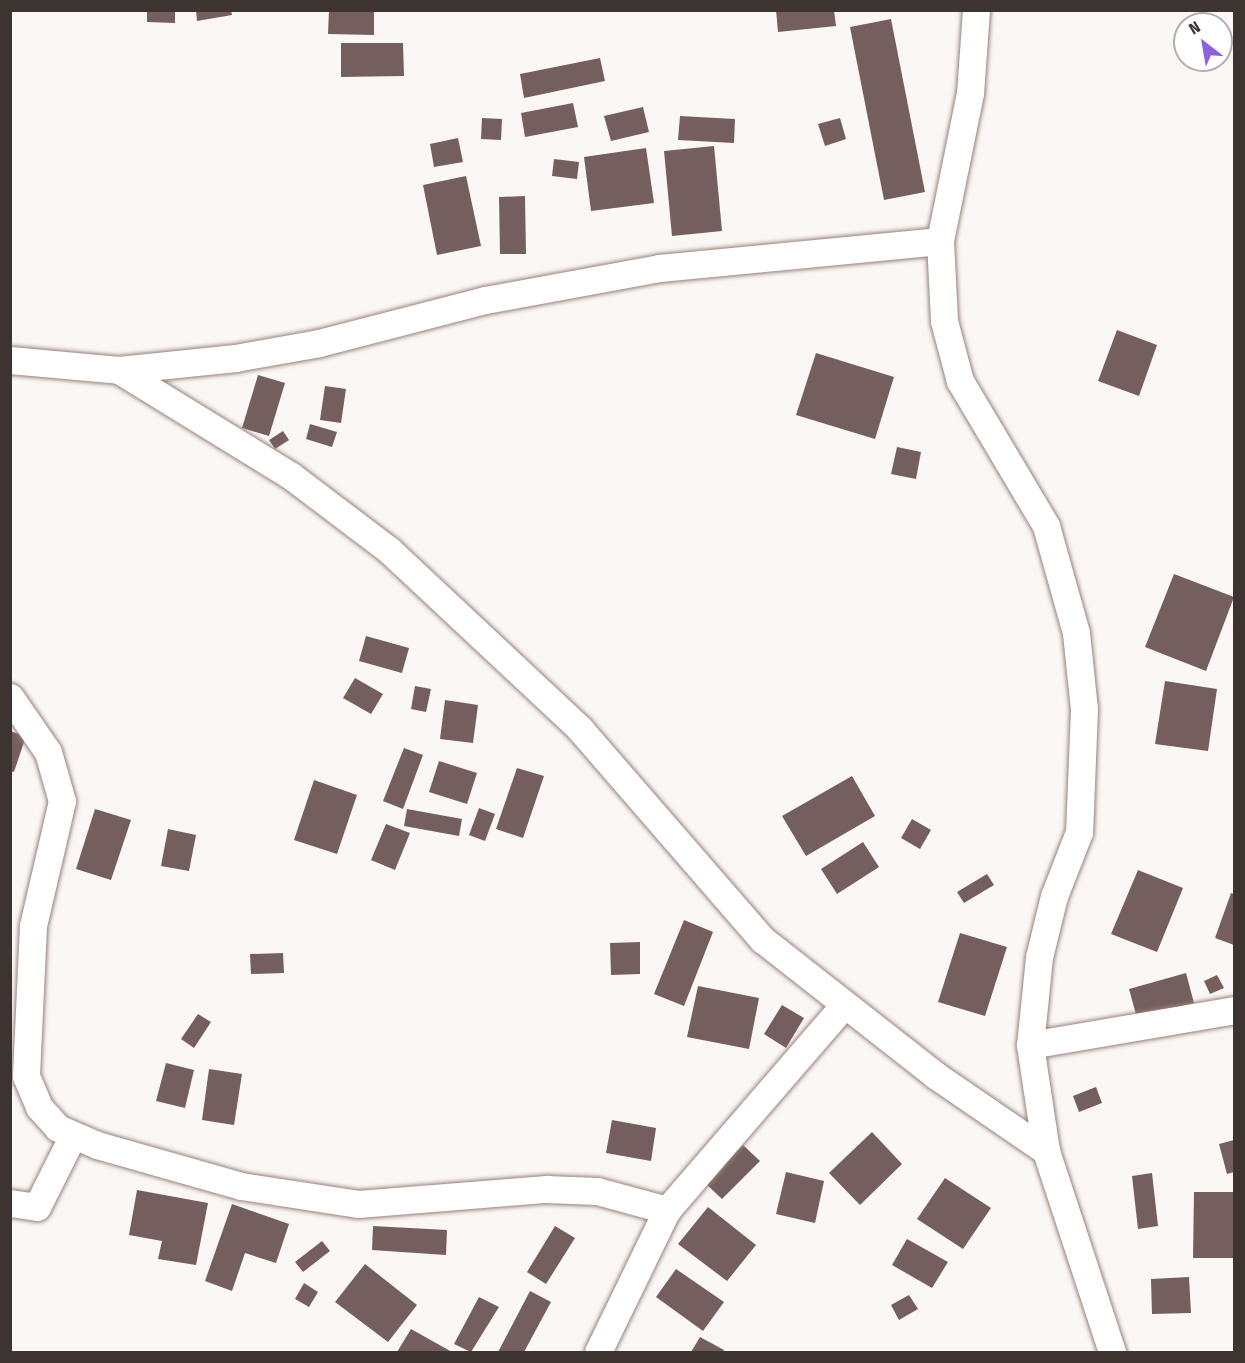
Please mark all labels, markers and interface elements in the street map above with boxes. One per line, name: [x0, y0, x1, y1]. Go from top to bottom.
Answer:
north arrow: [1173, 12, 1233, 72]
text: N: [1185, 17, 1204, 38]

